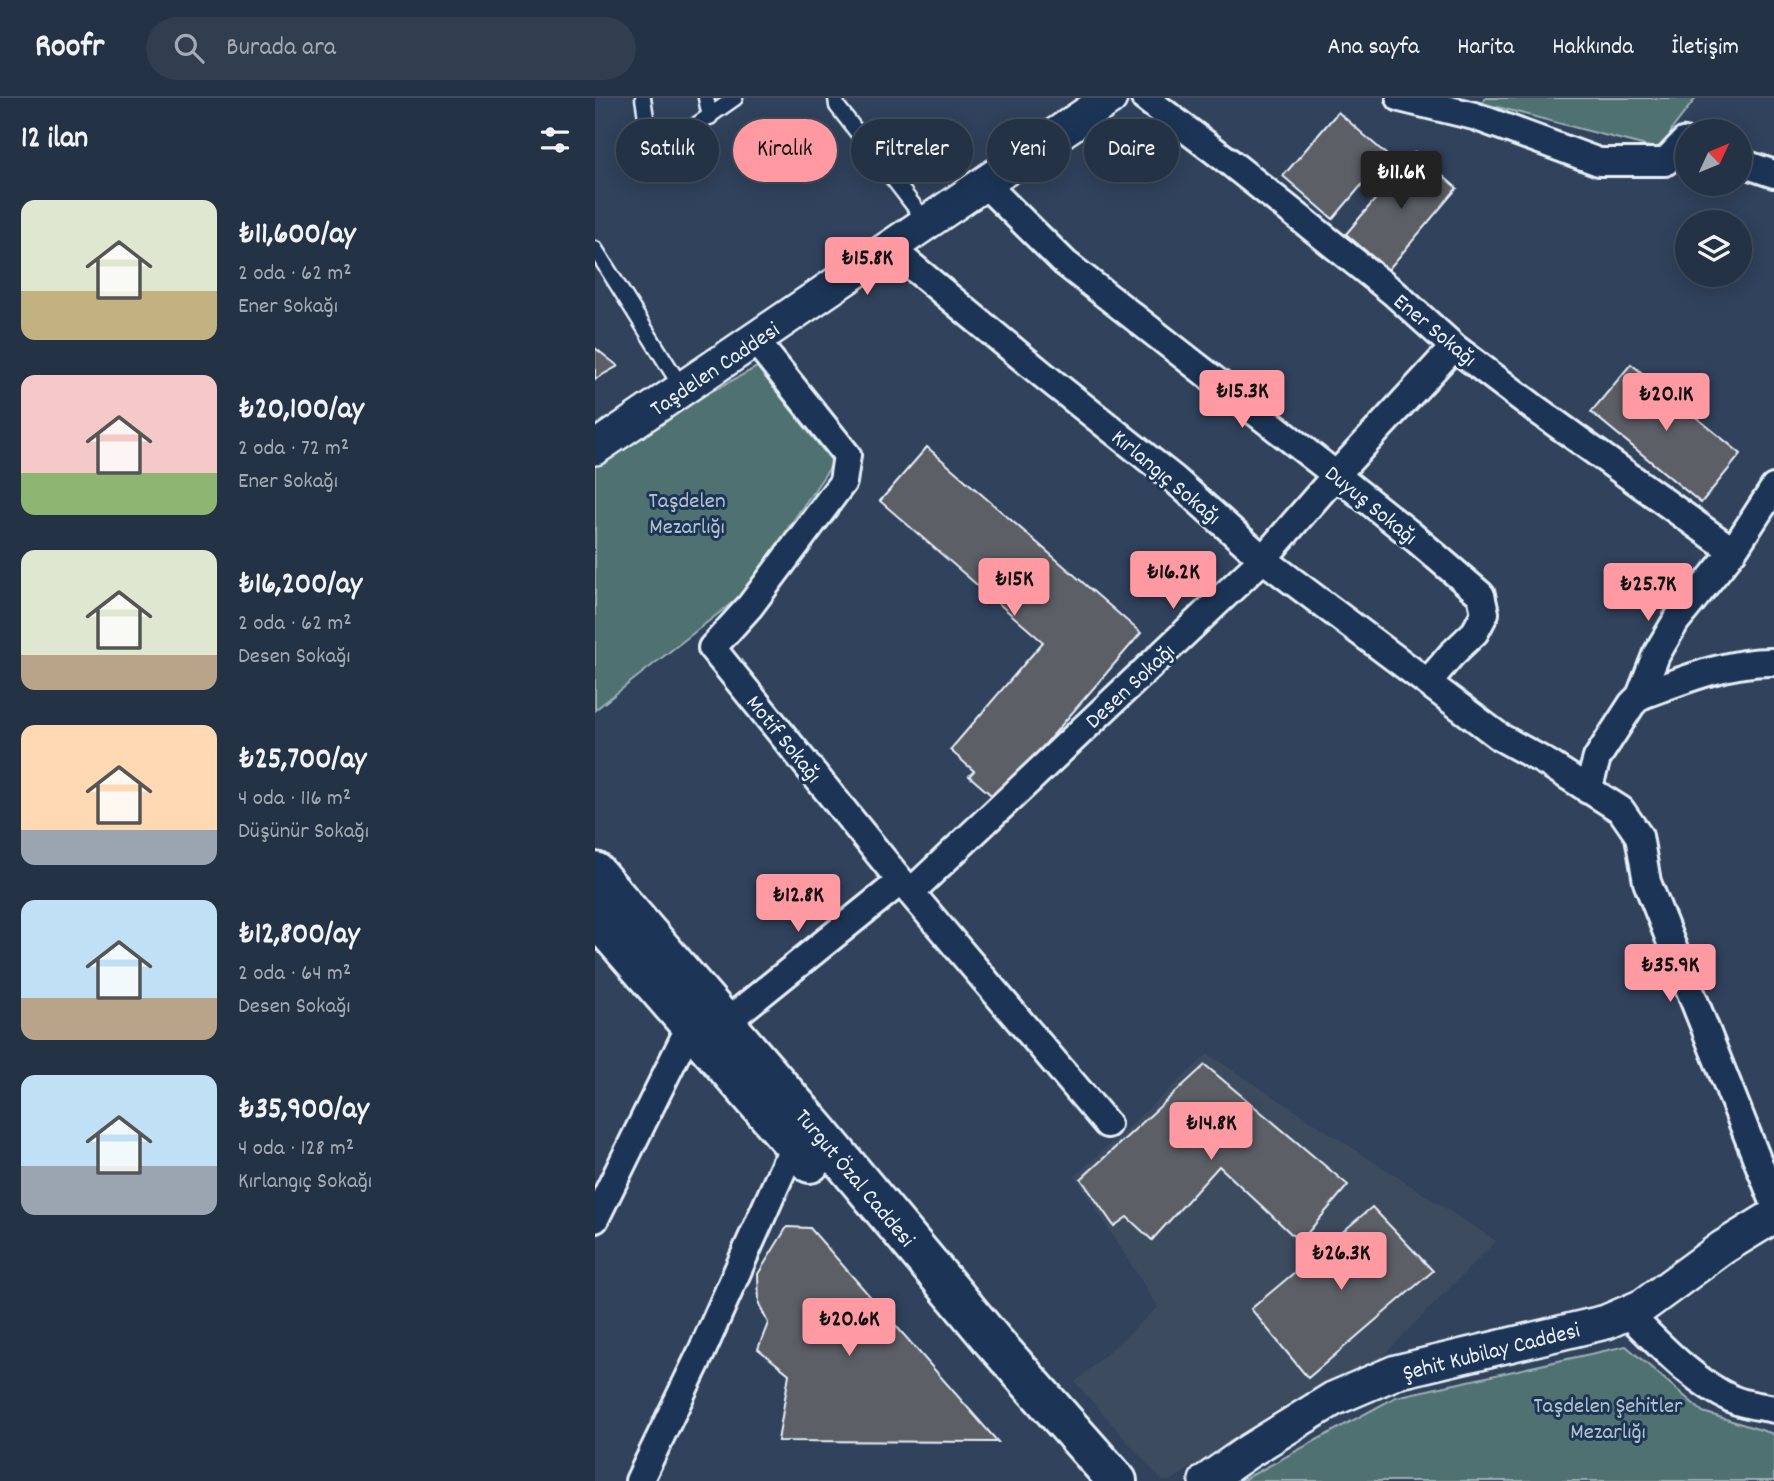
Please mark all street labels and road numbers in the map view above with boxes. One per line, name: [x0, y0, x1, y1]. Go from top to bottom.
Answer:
street label: Ener Sokağı: [1385, 287, 1483, 376]
street label: Taşdelen Caddesi: [645, 315, 787, 427]
street label: Kırlangıç Sokağı: [1103, 423, 1227, 534]
street label: Duyuş Sokağı: [1316, 459, 1423, 555]
street label: Desen Sokağı: [1079, 637, 1184, 738]
street label: Motif Sokağı: [737, 689, 828, 791]
street label: Turgut Özal Caddesi: [785, 1103, 921, 1256]
street label: Şehit Kubilay Caddesi: [1400, 1315, 1584, 1391]

